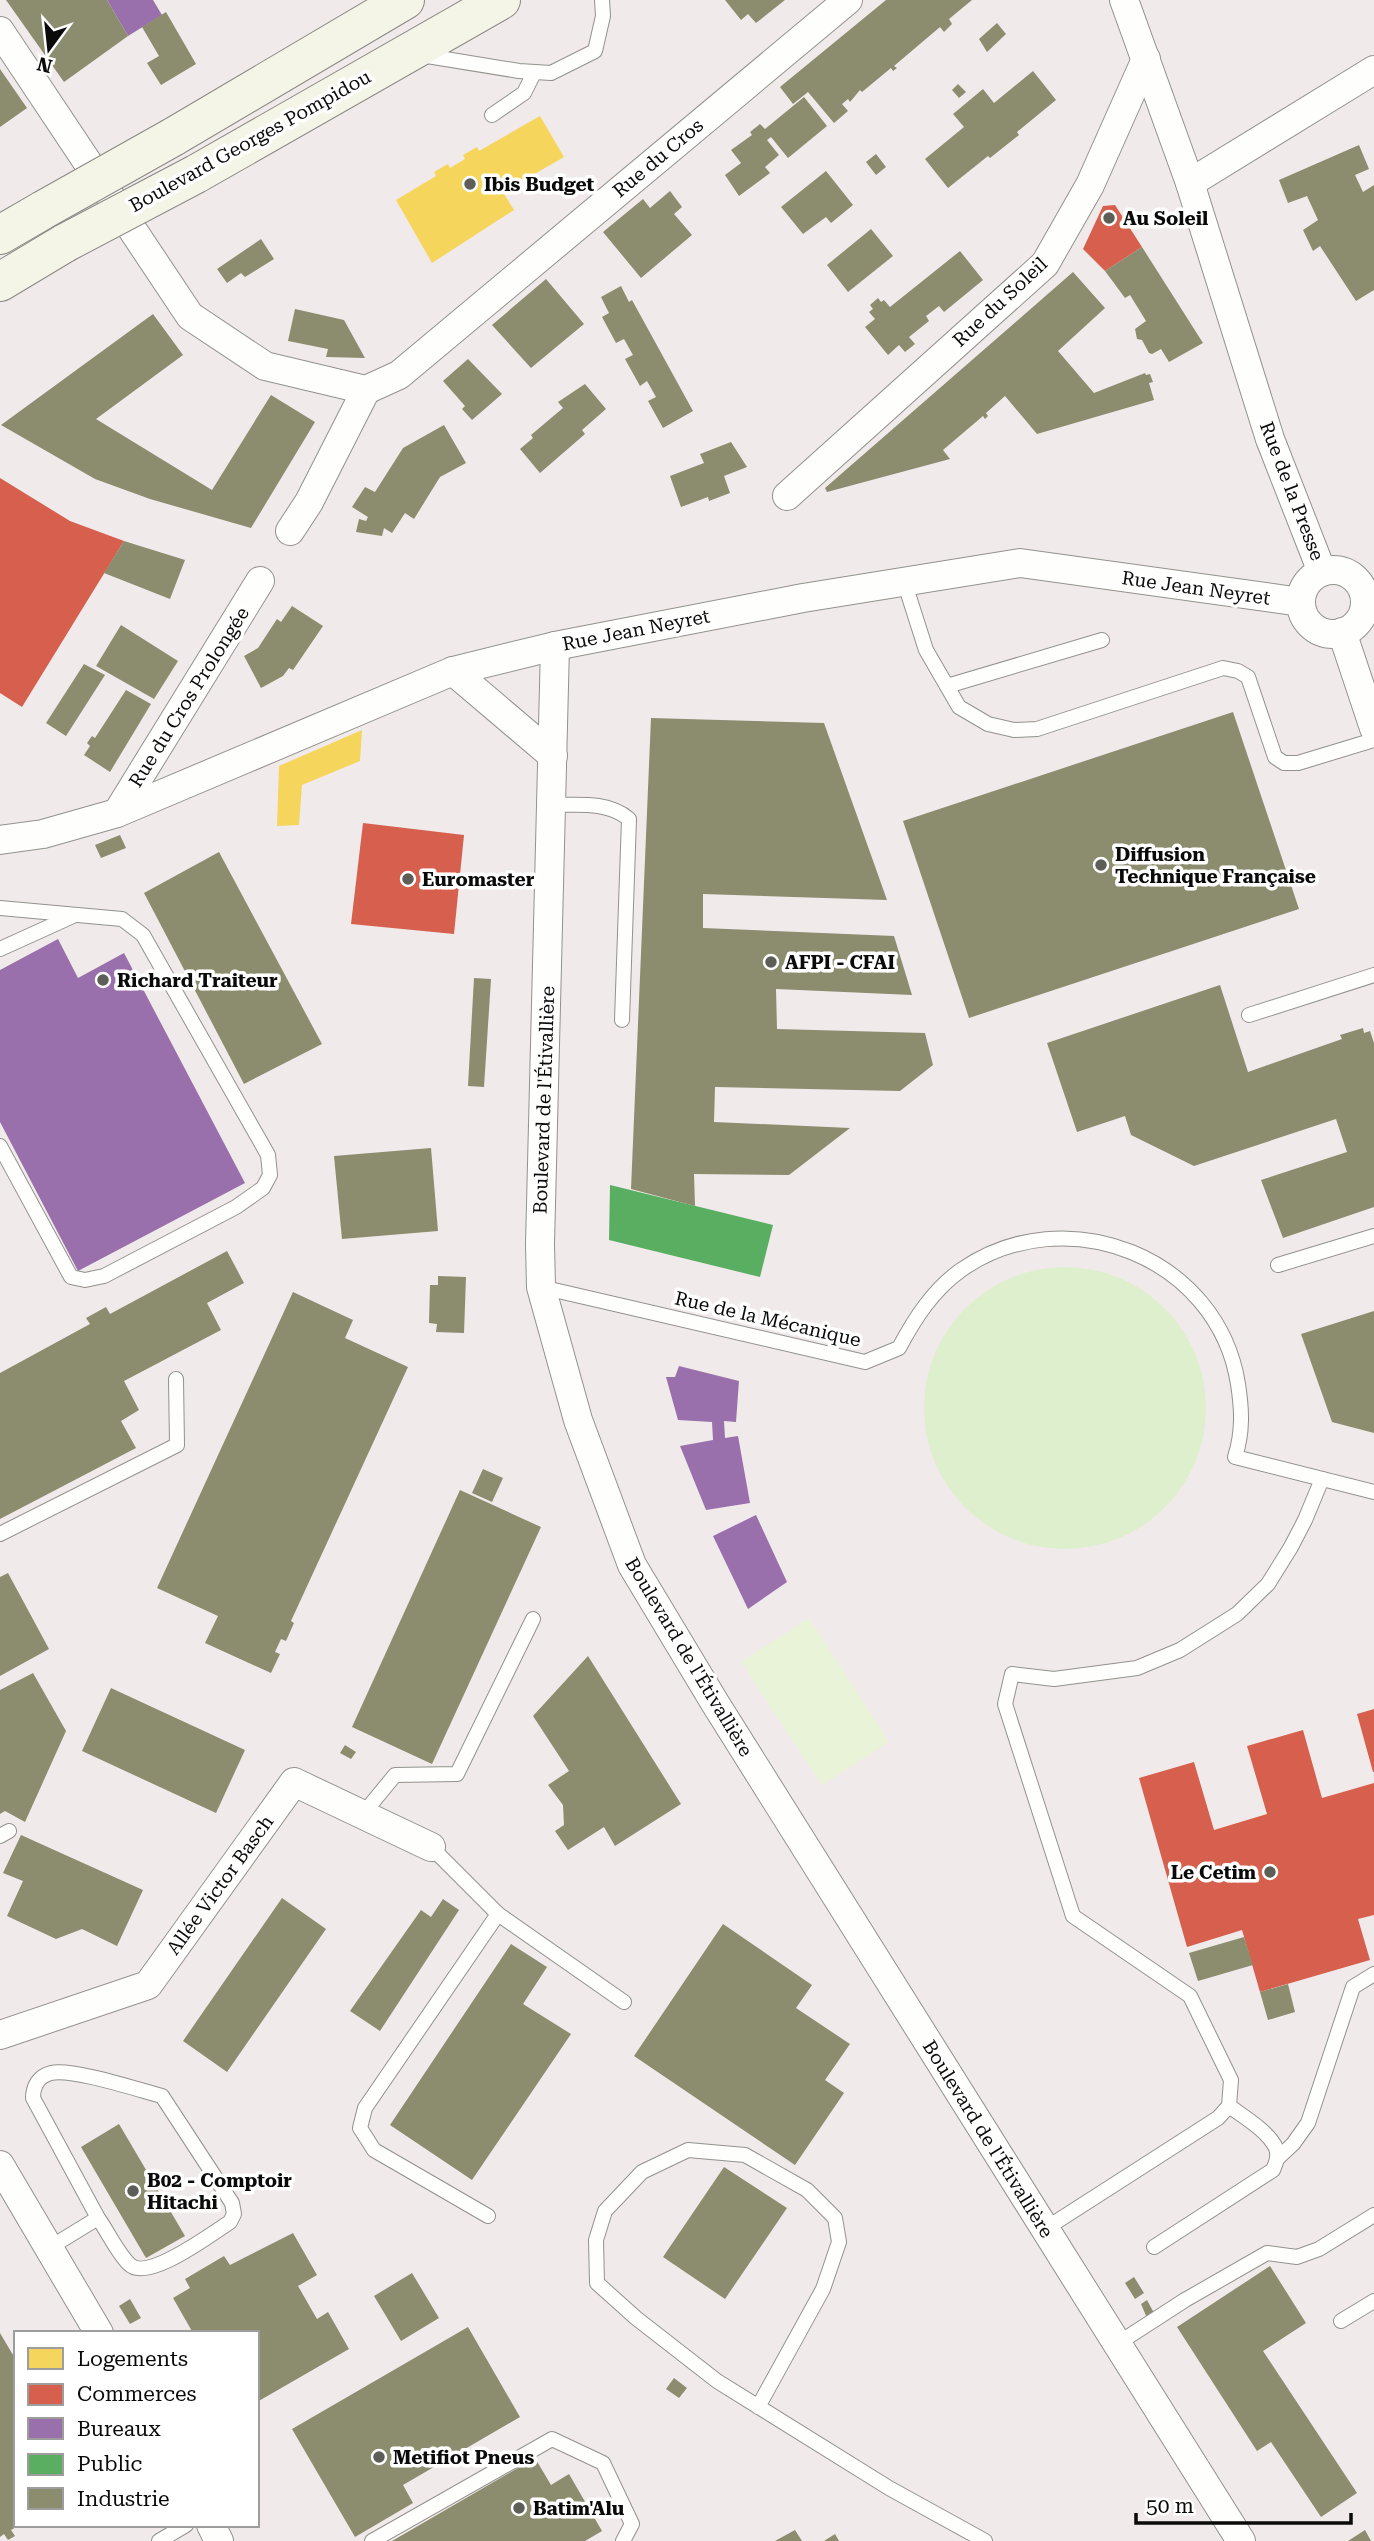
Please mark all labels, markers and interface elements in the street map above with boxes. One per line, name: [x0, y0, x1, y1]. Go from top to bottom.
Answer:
north arrow: [14, 14, 84, 84]
text: N: [34, 52, 55, 78]
street label: Boulevard Georges Pompidou: [125, 65, 375, 217]
street label: Rue du Cros: [608, 114, 708, 202]
place label: Ibis Budget: [484, 173, 595, 196]
marker: Ibis Budget: [462, 176, 478, 192]
place label: Au Soleil: [1123, 207, 1208, 230]
marker: Au Soleil: [1101, 210, 1117, 226]
street label: Rue du Soleil: [948, 252, 1052, 352]
street label: Rue de la Presse: [1255, 418, 1329, 564]
street label: Rue Jean Neyret: [1120, 566, 1272, 610]
street label: Rue du Cros Prolongée: [124, 603, 254, 791]
street label: Rue Jean Neyret: [560, 604, 712, 656]
place label: Diffusion Technique Française: [1115, 843, 1316, 888]
marker: Diffusion Technique Française: [1093, 857, 1109, 873]
place label: Euromaster: [422, 868, 535, 891]
marker: Euromaster: [400, 871, 416, 887]
place label: AFPI - CFAI: [785, 951, 895, 974]
marker: AFPI - CFAI: [763, 954, 779, 970]
place label: Richard Traiteur: [117, 969, 278, 992]
marker: Richard Traiteur: [95, 972, 111, 988]
street label: Boulevard de l'Étivallière: [529, 985, 559, 1215]
street label: Rue de la Mécanique: [673, 1286, 863, 1352]
street label: Boulevard de l'Étivallière: [620, 1553, 758, 1761]
street label: Allée Victor Basch: [162, 1811, 278, 1959]
place label: Le Cetim: [1171, 1861, 1257, 1884]
marker: Le Cetim: [1262, 1864, 1278, 1880]
street label: Boulevard de l'Étivallière: [918, 2036, 1058, 2242]
place label: B02 - Comptoir Hitachi: [147, 2169, 292, 2214]
marker: B02 - Comptoir Hitachi: [125, 2183, 141, 2199]
legend: [14, 2331, 259, 2527]
text: Logements: [77, 2347, 188, 2371]
text: Commerces: [77, 2382, 197, 2406]
text: Bureaux: [77, 2417, 160, 2441]
place label: Metifiot Pneus: [393, 2446, 534, 2469]
marker: Metifiot Pneus: [371, 2449, 387, 2465]
text: Public: [77, 2452, 143, 2476]
scale bar: [1136, 2482, 1351, 2526]
text: Industrie: [77, 2487, 170, 2511]
text: 50 m: [1146, 2494, 1194, 2518]
place label: Batim'Alu: [533, 2497, 625, 2520]
marker: Batim'Alu: [511, 2500, 527, 2516]

